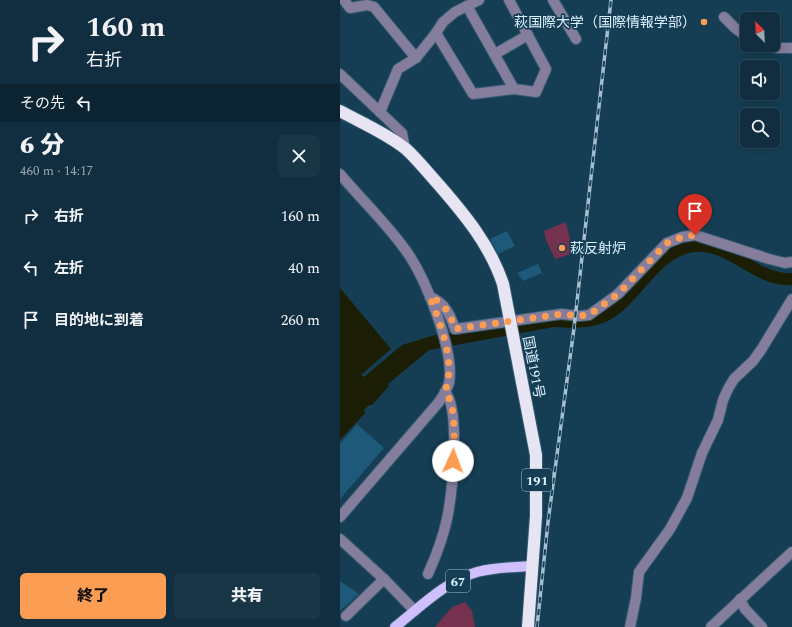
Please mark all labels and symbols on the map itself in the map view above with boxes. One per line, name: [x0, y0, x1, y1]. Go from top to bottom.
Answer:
place label: 萩国際大学（国際情報学部）: [514, 12, 696, 33]
north arrow: [740, 12, 780, 52]
marker: 萩国際大学（国際情報学部）: [699, 17, 709, 27]
pin: [678, 194, 712, 235]
place label: 萩反射炉: [570, 238, 626, 259]
marker: 萩反射炉: [557, 243, 567, 253]
street label: 国道191号: [517, 334, 550, 400]
position arrow: [432, 440, 474, 482]
road number: 191: [522, 469, 552, 491]
road number: 67: [446, 570, 470, 592]

